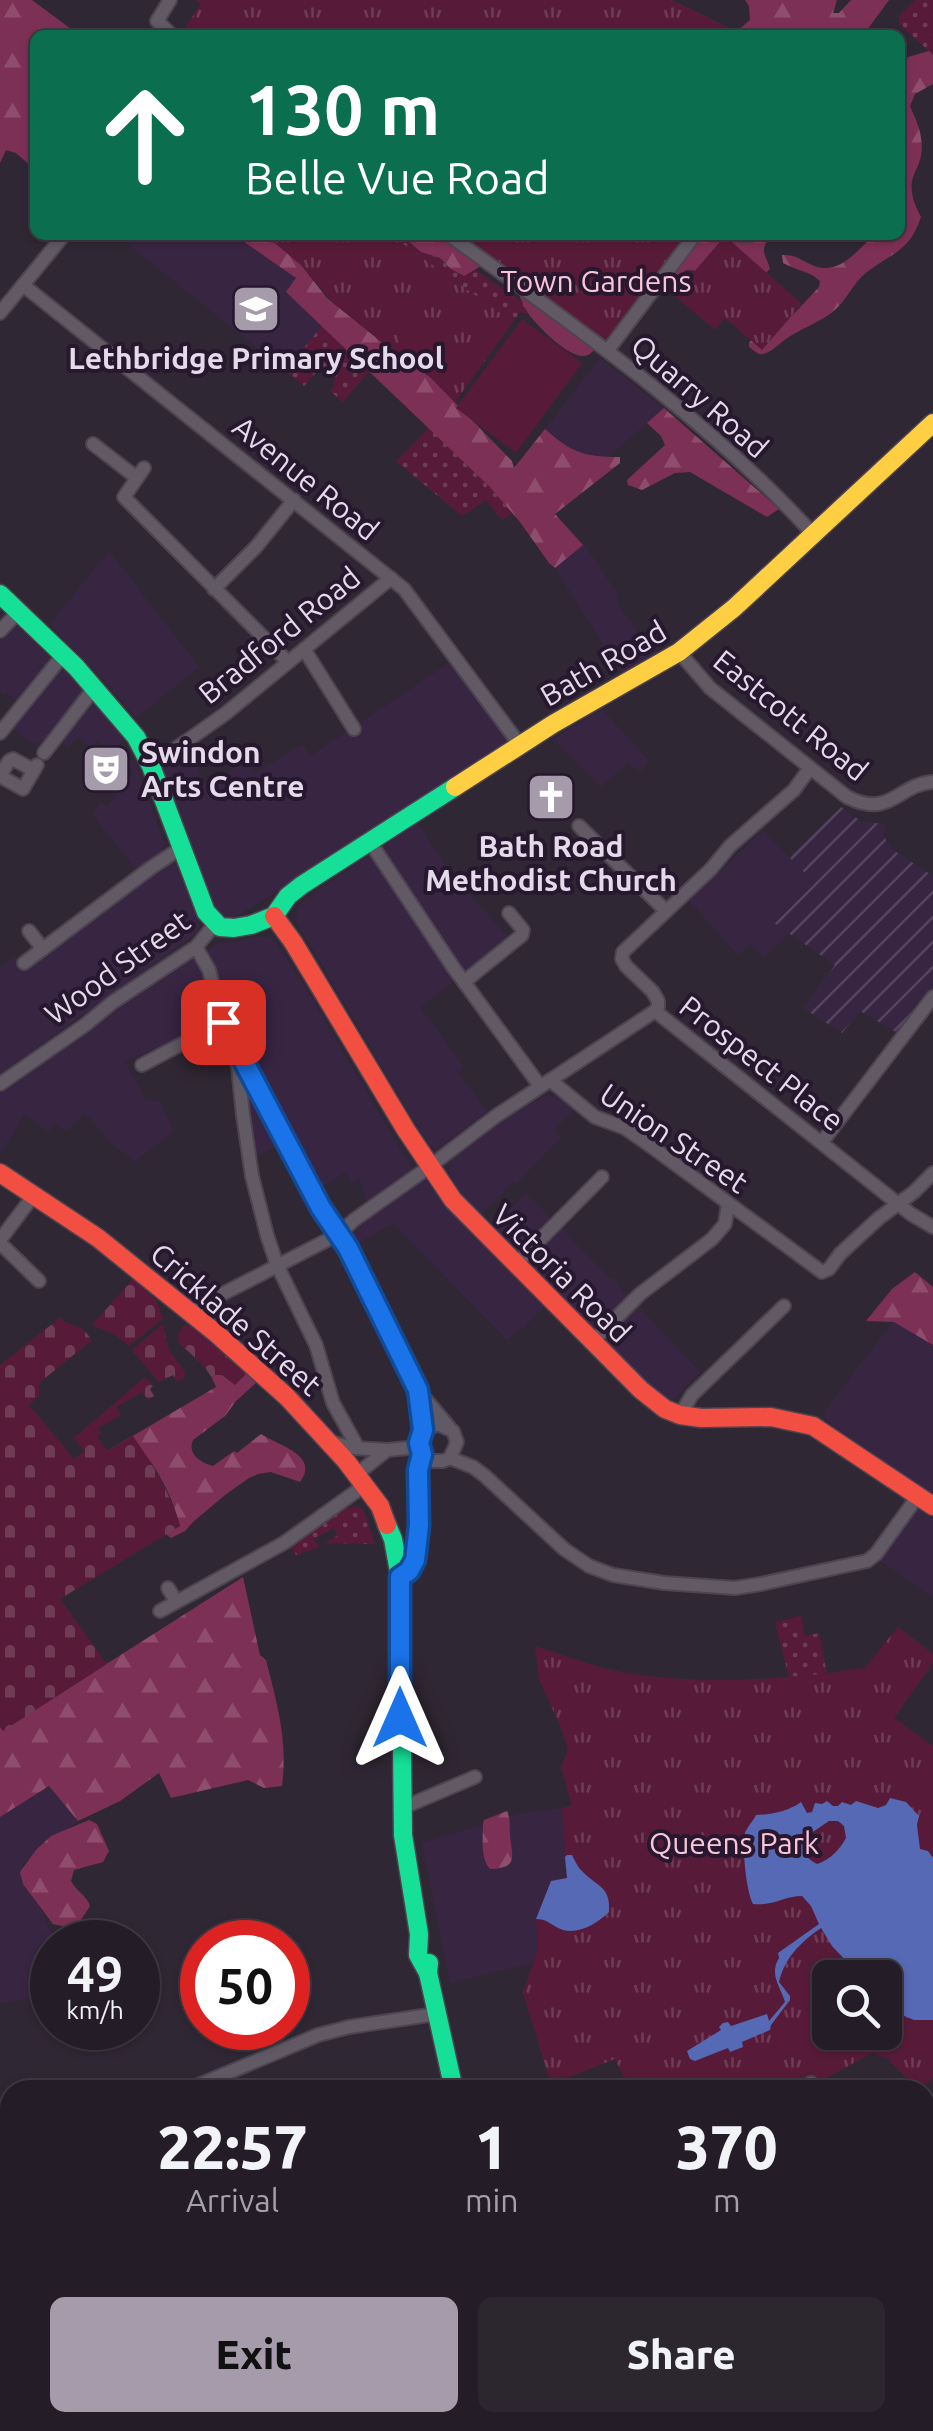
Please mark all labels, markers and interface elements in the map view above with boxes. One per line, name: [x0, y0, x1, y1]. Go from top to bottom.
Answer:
icon: ahead: [80, 70, 210, 200]
text: 130 m: [245, 70, 440, 148]
text: Belle Vue Road: [245, 152, 550, 203]
park label: Town Gardens: [501, 264, 691, 298]
school or university icon: Lethbridge Primary School: [230, 283, 282, 335]
street label: Quarry Road: [625, 327, 775, 465]
place label: Lethbridge Primary School: [68, 341, 444, 375]
street label: Avenue Road: [226, 409, 386, 547]
street label: Bradford Road: [192, 560, 366, 710]
street label: Bath Road: [534, 613, 672, 713]
street label: Eastcott Road: [707, 643, 875, 787]
place label: Swindon Arts Centre: [141, 735, 305, 803]
theatre icon: Swindon Arts Centre: [80, 743, 132, 795]
church icon: Bath Road Methodist Church: [525, 771, 577, 823]
place label: Bath Road Methodist Church: [425, 829, 677, 897]
street label: Wood Street: [38, 903, 196, 1031]
pin: [181, 980, 266, 1065]
street label: Prospect Place: [673, 989, 851, 1137]
icon: arrive: [196, 995, 251, 1050]
street label: Union Street: [594, 1076, 754, 1200]
street label: Victoria Road: [486, 1197, 638, 1349]
street label: Cricklade Street: [144, 1236, 328, 1402]
position arrow: [348, 1666, 452, 1770]
park label: Queens Park: [649, 1826, 819, 1860]
speed limit sign: 50: [180, 1920, 310, 2050]
text: 49: [67, 1945, 123, 2001]
map controls: [812, 1960, 902, 2050]
button: search: [812, 1960, 902, 2050]
text: km/h: [66, 1996, 124, 2024]
text: 22:57: [157, 2113, 308, 2180]
text: 1: [475, 2113, 509, 2180]
text: 370: [676, 2113, 778, 2180]
text: Arrival: [186, 2182, 279, 2218]
text: min: [465, 2182, 519, 2218]
text: m: [713, 2182, 741, 2218]
button: Exit: [50, 2297, 458, 2412]
button: Share: [478, 2297, 885, 2412]

